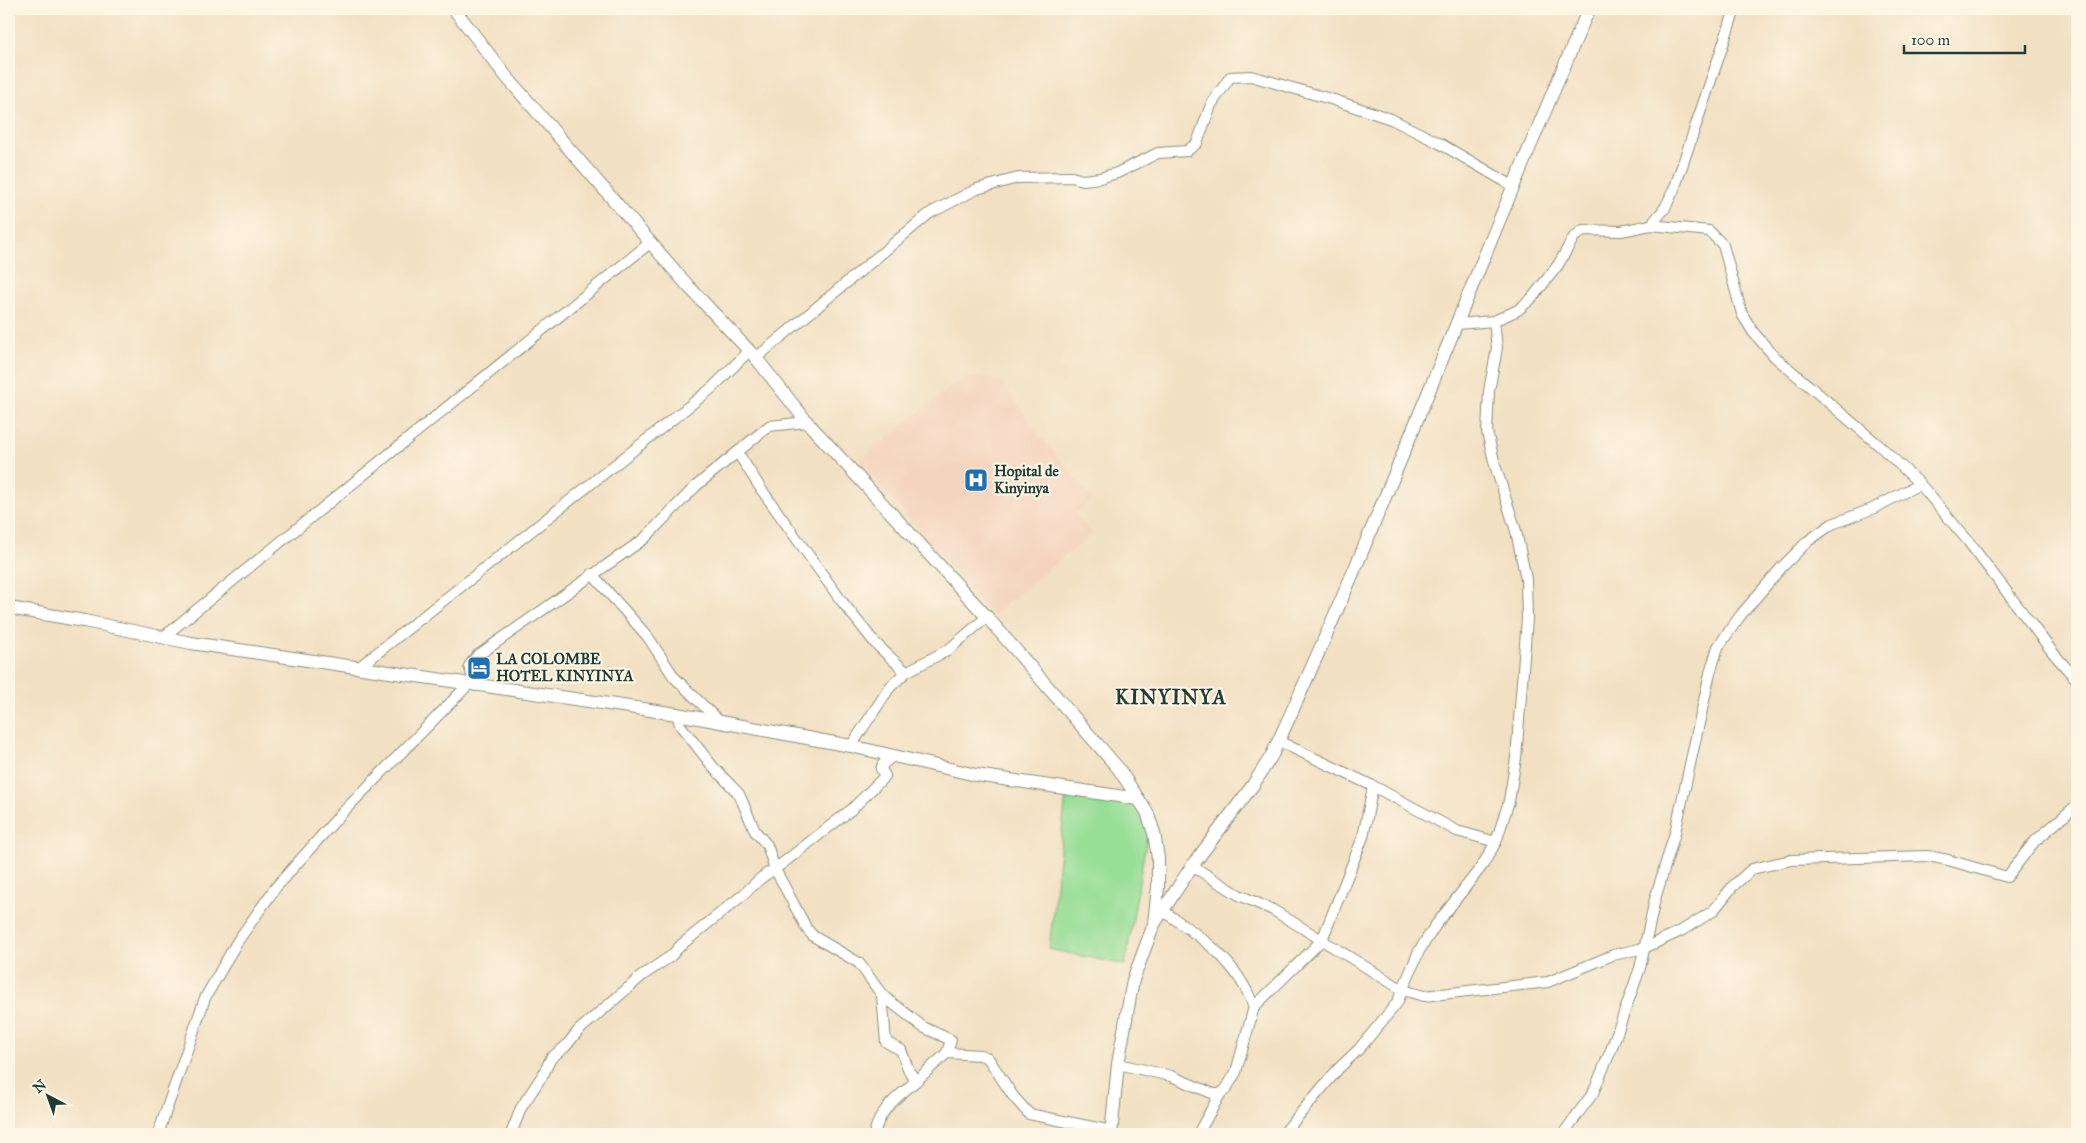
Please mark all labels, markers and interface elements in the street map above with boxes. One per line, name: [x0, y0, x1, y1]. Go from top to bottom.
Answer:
scale bar: [1904, 22, 2025, 54]
text: 100 m: [1911, 31, 1951, 49]
place label: Hopital de Kinyinya: [994, 462, 1059, 498]
hospital icon: Hopital de Kinyinya: [963, 467, 989, 493]
place label: LA COLOMBE HOTEL KINYINYA: [496, 650, 634, 685]
hotel icon: LA COLOMBE HOTEL KINYINYA: [466, 655, 492, 681]
district label: KINYINYA: [1115, 685, 1227, 709]
north arrow: [22, 1070, 72, 1120]
text: N: [30, 1076, 50, 1097]

